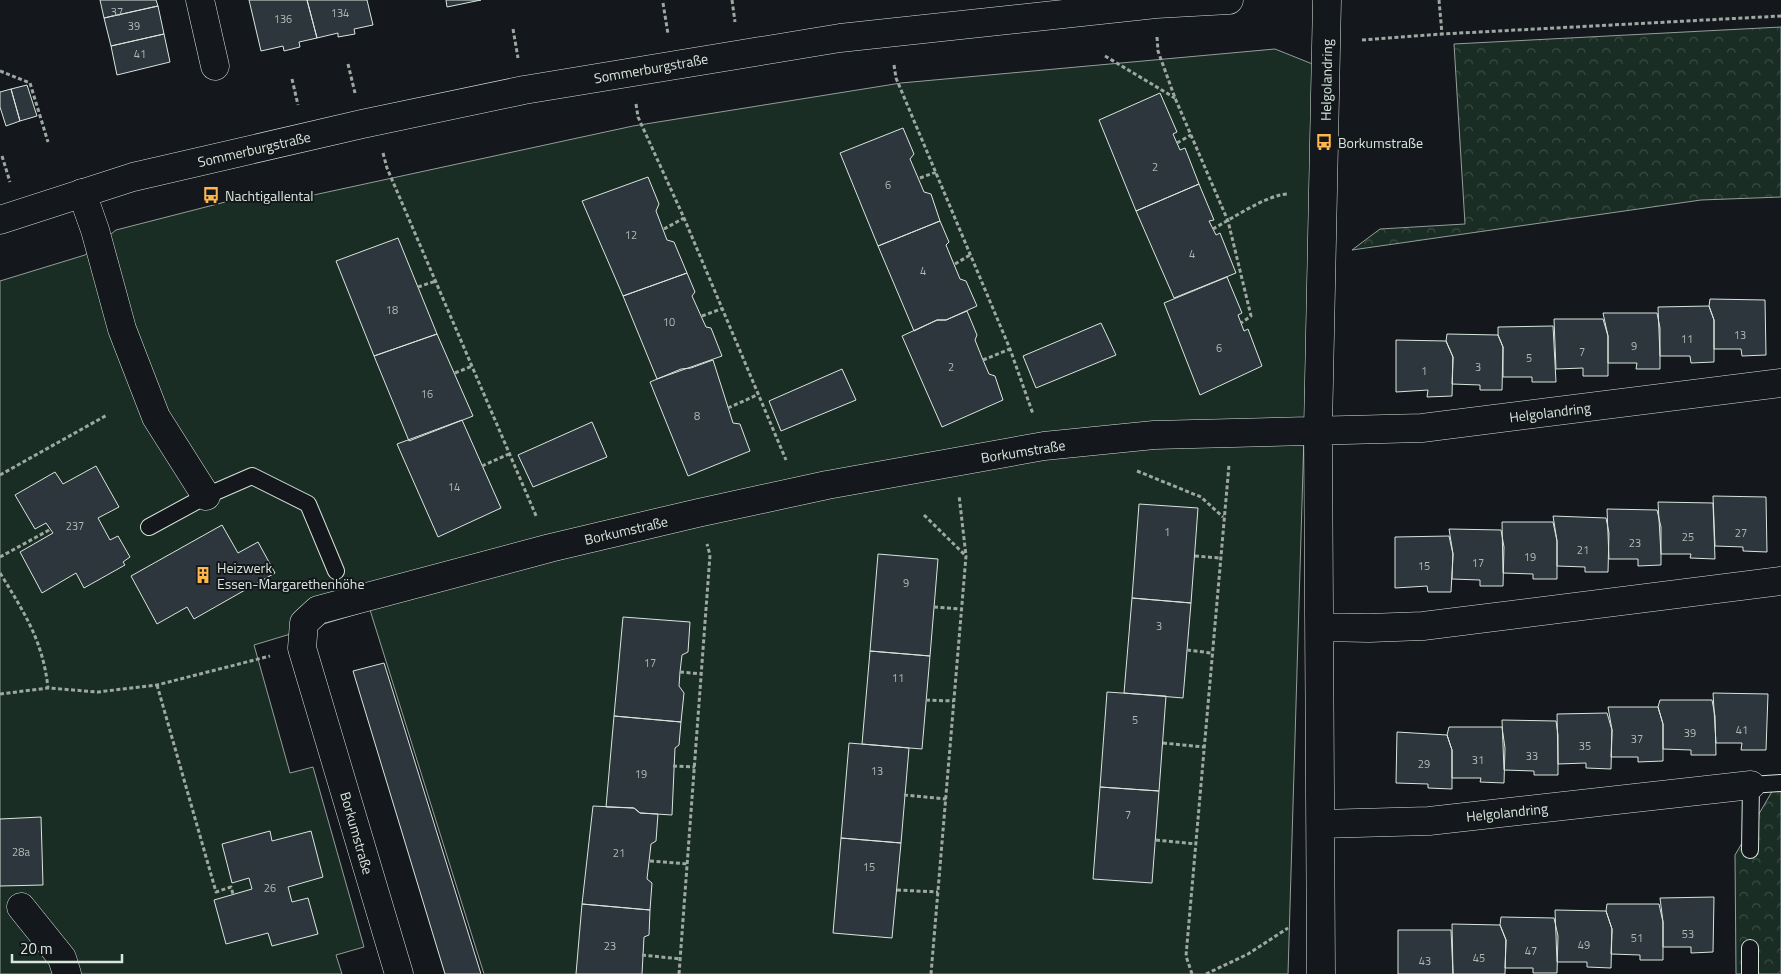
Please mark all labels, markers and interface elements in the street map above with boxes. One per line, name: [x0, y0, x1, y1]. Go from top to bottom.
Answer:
house number: 37: [111, 4, 123, 20]
house number: 134: [331, 5, 349, 21]
house number: 136: [274, 11, 292, 27]
house number: 39: [128, 18, 140, 34]
street label: Helgolandring: [1315, 39, 1337, 121]
house number: 41: [134, 46, 146, 62]
street label: Sommerburgstraße: [592, 48, 710, 88]
street label: Sommerburgstraße: [195, 126, 313, 172]
bus stop icon: Borkumstraße: [1314, 132, 1334, 152]
place label: Borkumstraße: [1338, 132, 1423, 153]
house number: 2: [1152, 159, 1158, 175]
house number: 6: [885, 177, 891, 193]
bus stop icon: Nachtigallental: [201, 185, 221, 205]
place label: Nachtigallental: [225, 185, 313, 206]
house number: 12: [625, 227, 637, 243]
house number: 4: [1189, 246, 1195, 262]
house number: 4: [920, 263, 926, 279]
house number: 18: [386, 302, 398, 318]
house number: 10: [663, 314, 675, 330]
house number: 13: [1734, 327, 1746, 343]
house number: 11: [1681, 331, 1693, 347]
house number: 9: [1631, 338, 1637, 354]
house number: 6: [1216, 340, 1222, 356]
house number: 7: [1579, 344, 1585, 360]
house number: 5: [1526, 350, 1532, 366]
house number: 2: [948, 359, 954, 375]
house number: 3: [1475, 359, 1481, 375]
house number: 1: [1421, 363, 1427, 379]
house number: 16: [421, 386, 433, 402]
street label: Helgolandring: [1508, 397, 1592, 427]
house number: 8: [694, 408, 700, 424]
street label: Borkumstraße: [979, 434, 1067, 468]
house number: 14: [448, 479, 460, 495]
street label: Borkumstraße: [582, 510, 670, 550]
house number: 237: [66, 518, 84, 534]
house number: 1: [1164, 524, 1170, 540]
house number: 27: [1735, 525, 1747, 541]
house number: 25: [1682, 529, 1694, 545]
house number: 23: [1629, 535, 1641, 551]
house number: 21: [1577, 542, 1589, 558]
house number: 19: [1524, 549, 1536, 565]
house number: 17: [1472, 555, 1484, 571]
place label: Heizwerk Essen-Margarethenhöhe: [217, 557, 364, 594]
house number: 15: [1418, 558, 1430, 574]
building icon: Heizwerk Essen-Margarethenhöhe: [193, 565, 213, 585]
house number: 9: [903, 575, 909, 591]
house number: 3: [1156, 618, 1162, 634]
house number: 17: [644, 655, 656, 671]
house number: 11: [892, 670, 904, 686]
house number: 5: [1132, 712, 1138, 728]
house number: 41: [1736, 722, 1748, 738]
house number: 39: [1684, 725, 1696, 741]
house number: 37: [1631, 731, 1643, 747]
house number: 35: [1579, 738, 1591, 754]
house number: 33: [1526, 748, 1538, 764]
house number: 31: [1472, 752, 1484, 768]
house number: 29: [1418, 756, 1430, 772]
house number: 13: [871, 763, 883, 779]
house number: 19: [635, 766, 647, 782]
street label: Borkumstraße: [335, 789, 379, 877]
street label: Helgolandring: [1465, 797, 1549, 827]
house number: 7: [1125, 807, 1131, 823]
house number: 28a: [12, 844, 30, 860]
house number: 21: [613, 845, 625, 861]
house number: 15: [863, 859, 875, 875]
house number: 26: [264, 880, 276, 896]
house number: 53: [1682, 926, 1694, 942]
house number: 51: [1631, 930, 1643, 946]
scale bar: [12, 932, 122, 964]
text: 20 m: [20, 937, 53, 960]
house number: 49: [1578, 937, 1590, 953]
house number: 23: [604, 938, 616, 954]
house number: 47: [1525, 943, 1537, 959]
house number: 45: [1473, 950, 1485, 966]
house number: 43: [1419, 953, 1431, 969]

